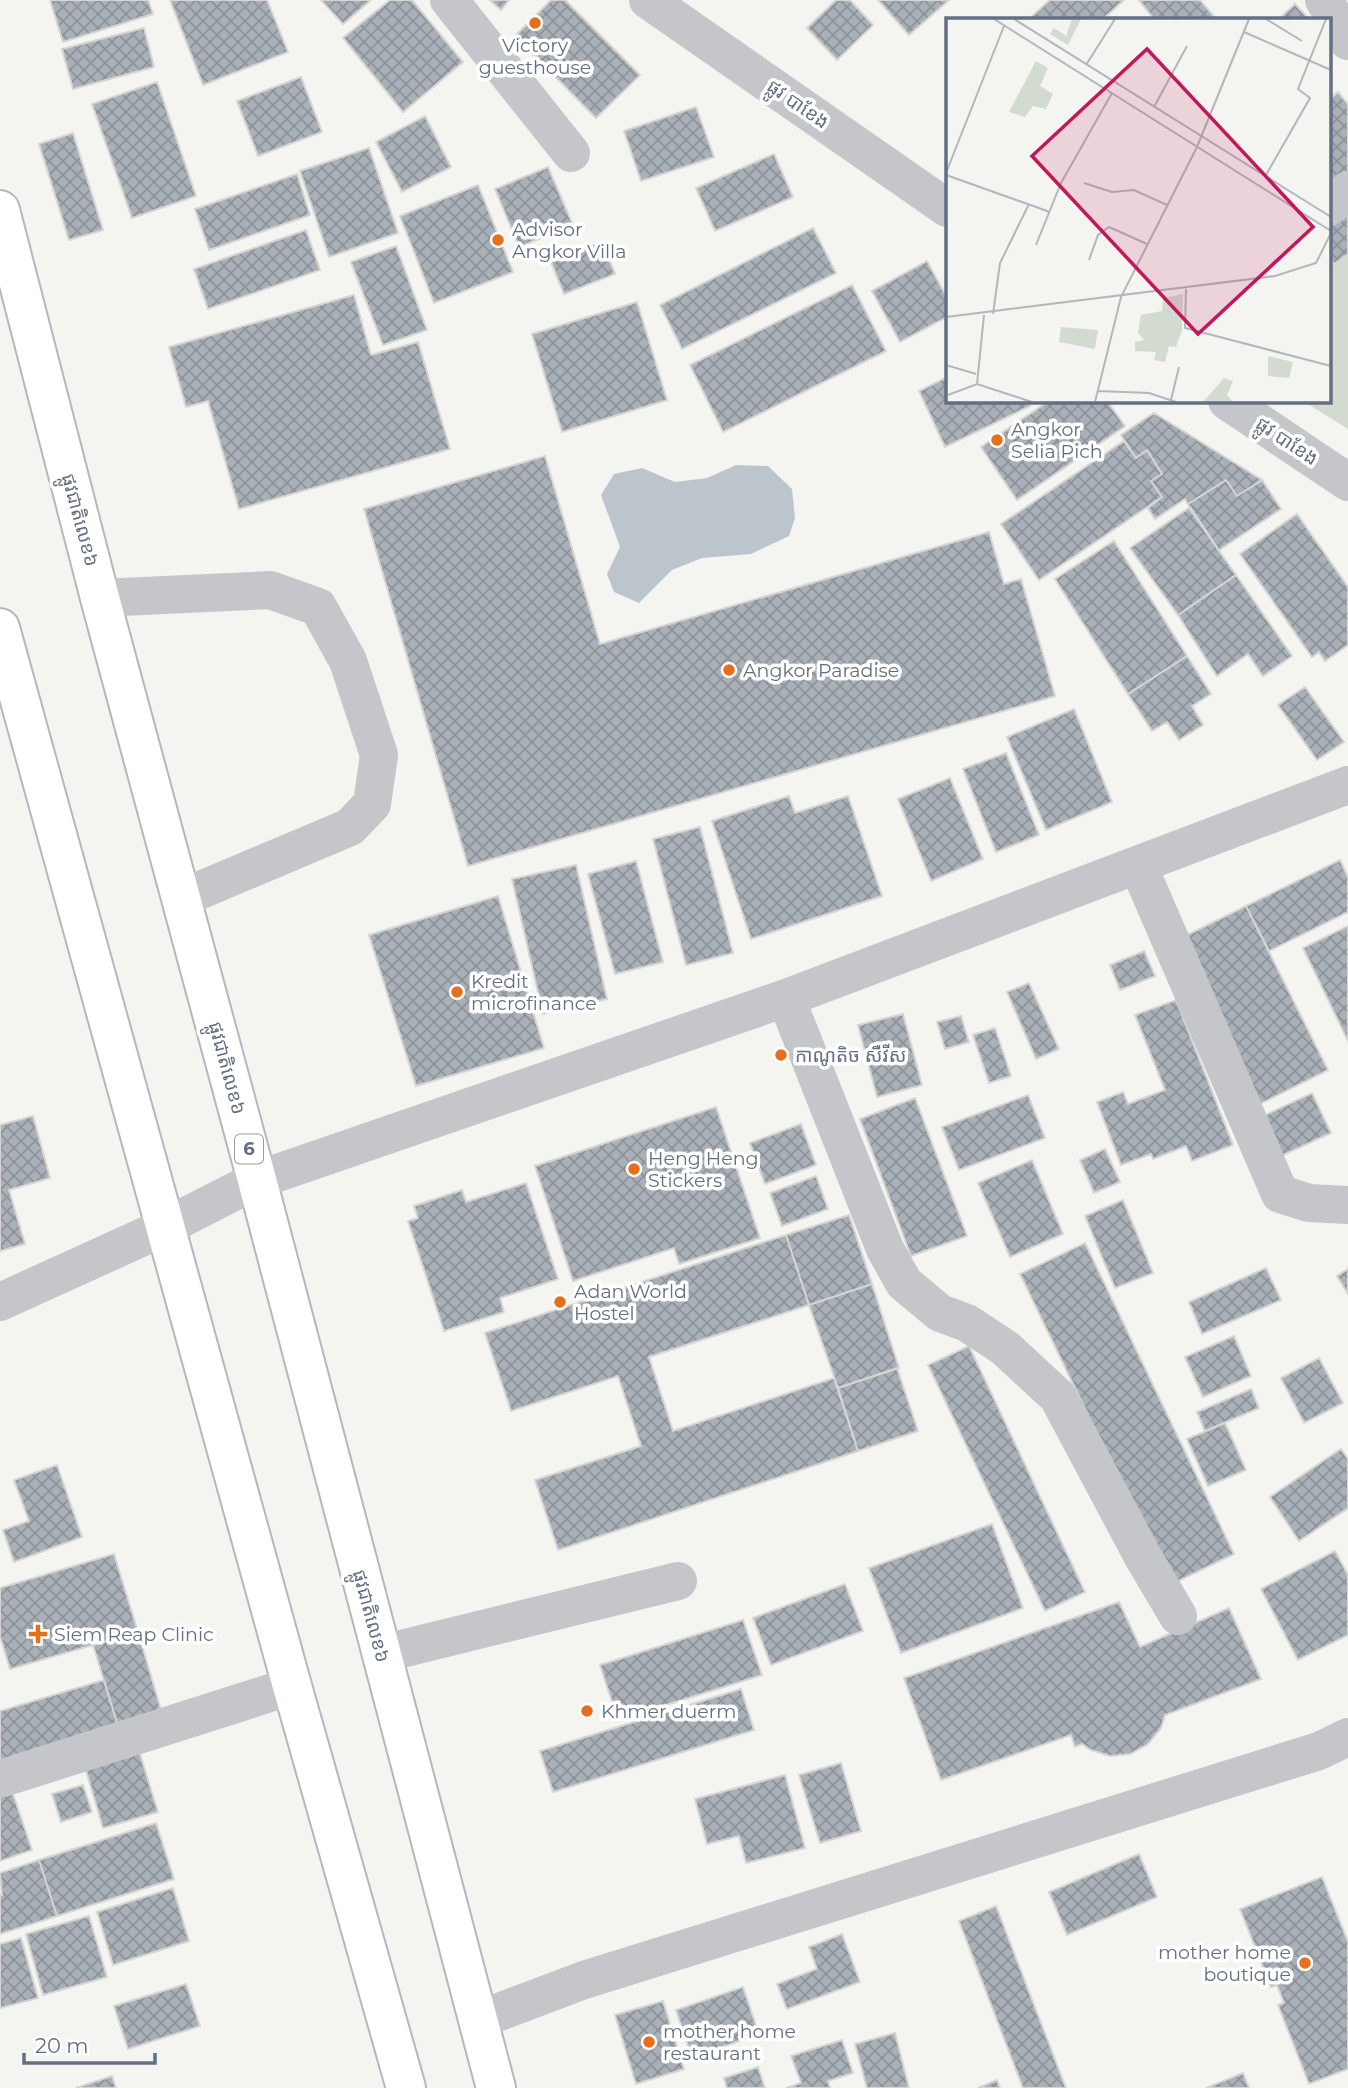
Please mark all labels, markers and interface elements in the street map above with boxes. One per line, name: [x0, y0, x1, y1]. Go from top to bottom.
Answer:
marker: Victory guesthouse: [527, 15, 543, 31]
inset map: [946, 18, 1330, 402]
place label: Victory guesthouse: [479, 34, 591, 79]
street label: ផ្លូវ បាខែង: [759, 74, 833, 138]
place label: Advisor Angkor Villa: [512, 218, 626, 263]
marker: Advisor Angkor Villa: [490, 232, 506, 248]
street label: ផ្លូវ បាខែង: [1248, 412, 1323, 475]
place label: Angkor Selia Pich: [1011, 418, 1103, 463]
marker: Angkor Selia Pich: [989, 432, 1005, 448]
street label: ផ្លូវជាតិលេខ៦: [51, 471, 103, 570]
place label: Angkor Paradise: [743, 659, 899, 682]
marker: Angkor Paradise: [721, 662, 737, 678]
place label: Kredit microfinance: [471, 970, 597, 1015]
marker: Kredit microfinance: [449, 984, 465, 1000]
street label: ផ្លូវជាតិលេខ៦: [198, 1019, 250, 1118]
place label: កាណូតិច សឺវីស: [795, 1043, 906, 1067]
marker: កាណូតិច សឺវីស: [773, 1047, 789, 1063]
road number: 6: [235, 1134, 263, 1164]
place label: Heng Heng Stickers: [648, 1147, 759, 1192]
marker: Heng Heng Stickers: [626, 1161, 642, 1177]
place label: Adan World Hostel: [574, 1280, 687, 1325]
marker: Adan World Hostel: [552, 1294, 568, 1310]
street label: ផ្លូវជាតិលេខ៦: [342, 1567, 394, 1666]
place label: Siem Reap Clinic: [54, 1623, 214, 1646]
marker: Siem Reap Clinic: [28, 1624, 48, 1644]
place label: Khmer duerm: [601, 1700, 736, 1723]
marker: Khmer duerm: [579, 1703, 595, 1719]
place label: mother home boutique: [1158, 1941, 1291, 1986]
marker: mother home boutique: [1297, 1955, 1313, 1971]
place label: mother home restaurant: [663, 2020, 796, 2065]
scale bar: [24, 2022, 156, 2066]
text: 20 m: [35, 2033, 89, 2058]
marker: mother home restaurant: [641, 2034, 657, 2050]

